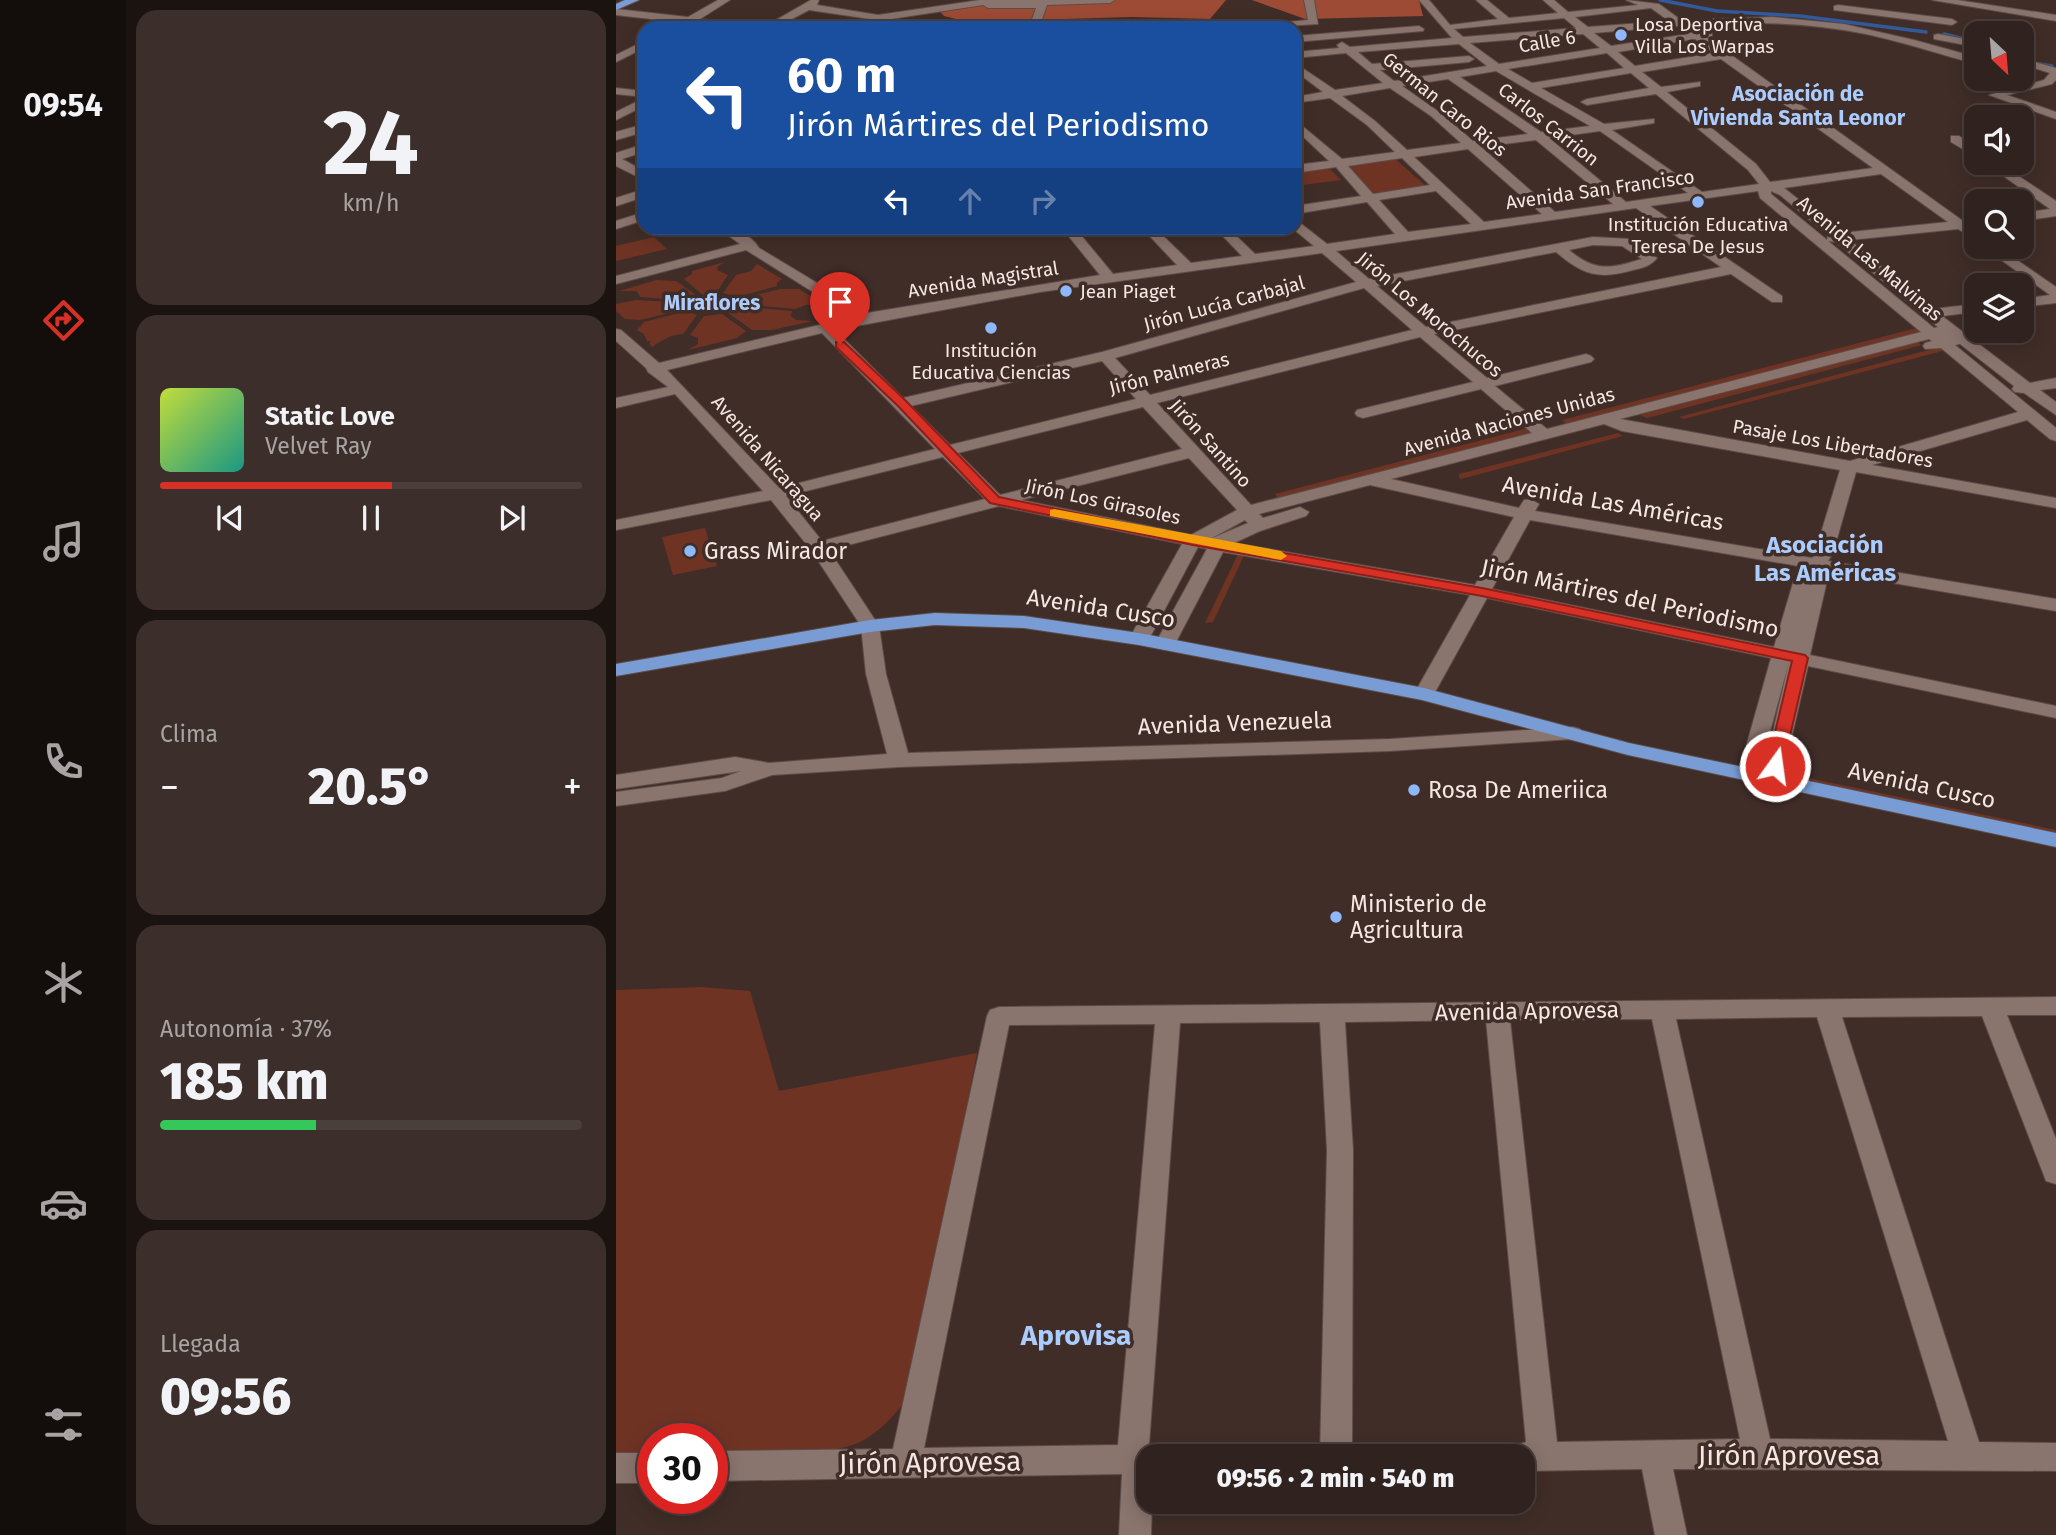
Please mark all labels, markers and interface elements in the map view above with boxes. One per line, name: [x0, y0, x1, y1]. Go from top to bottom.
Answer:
place label: Losa Deportiva Villa Los Warpas: [1635, 13, 1774, 58]
north arrow: [1964, 21, 2034, 91]
map controls: [1964, 21, 2034, 343]
street label: Calle 6: [1517, 25, 1577, 58]
marker: Losa Deportiva Villa Los Warpas: [1613, 27, 1629, 43]
text: 60 m: [787, 46, 896, 105]
street label: German Caro Rios: [1378, 47, 1511, 162]
icon: left: [672, 49, 763, 140]
street label: Carlos Carrion: [1494, 78, 1604, 171]
district label: Asociación de Vivienda Santa Leonor: [1690, 81, 1906, 131]
text: 09:54: [23, 86, 103, 124]
text: 24: [323, 89, 419, 198]
button: sound: [1964, 105, 2034, 175]
text: Jirón Mártires del Periodismo: [787, 106, 1209, 144]
street label: Avenida San Francisco: [1504, 165, 1696, 214]
icon: left: [878, 182, 916, 220]
icon: ahead: [951, 182, 989, 220]
icon: right: [1024, 182, 1062, 220]
text: km/h: [343, 189, 399, 217]
button: search: [1964, 189, 2034, 259]
street label: Avenida Las Malvinas: [1792, 191, 1947, 326]
marker: Institución Educativa Teresa De Jesus: [1690, 194, 1706, 210]
place label: Institución Educativa Teresa De Jesus: [1608, 213, 1788, 258]
street label: Jirón Los Morochucos: [1352, 247, 1507, 382]
street label: Avenida Magistral: [906, 256, 1060, 303]
street label: Jirón Lucía Carbajal: [1141, 271, 1308, 336]
pin: [810, 272, 870, 344]
button: layers: [1964, 273, 2034, 343]
place label: Jean Piaget: [1080, 280, 1176, 303]
icon: arrive: [821, 283, 859, 321]
marker: Jean Piaget: [1058, 283, 1074, 299]
district label: Miraflores: [664, 290, 760, 316]
icon: directions: [39, 296, 88, 345]
marker: Institución Educativa Ciencias: [983, 320, 999, 336]
place label: Institución Educativa Ciencias: [911, 339, 1071, 384]
street label: Jirón Palmeras: [1107, 347, 1232, 400]
street label: Avenida Naciones Unidas: [1401, 382, 1617, 461]
street label: Avenida Nicaragua: [707, 391, 829, 526]
street label: Jirón Santino: [1165, 394, 1256, 492]
text: Static Love: [265, 401, 395, 432]
street label: Pasaje Los Libertadores: [1731, 415, 1935, 472]
text: Velvet Ray: [265, 432, 372, 460]
street label: Avenida Las Américas: [1500, 470, 1726, 536]
street label: Jirón Los Girasoles: [1023, 474, 1183, 529]
icon: previous: [211, 499, 249, 537]
icon: pause: [352, 499, 390, 537]
icon: next: [493, 499, 531, 537]
icon: music: [39, 517, 88, 566]
district label: Asociación Las Américas: [1754, 531, 1896, 587]
place label: Grass Mirador: [704, 537, 847, 565]
marker: Grass Mirador: [682, 543, 698, 559]
street label: Jirón Mártires del Periodismo: [1479, 553, 1781, 643]
street label: Avenida Cusco: [1025, 582, 1177, 634]
street label: Avenida Venezuela: [1137, 706, 1333, 740]
text: Clima: [160, 720, 218, 748]
position arrow: [1738, 729, 1812, 803]
icon: phone: [39, 737, 88, 786]
text: 20.5°: [308, 755, 434, 818]
street label: Avenida Cusco: [1846, 756, 1998, 814]
text: −: [160, 764, 179, 810]
text: +: [563, 764, 582, 810]
place label: Rosa De Ameriica: [1428, 776, 1608, 804]
marker: Rosa De Ameriica: [1406, 782, 1422, 798]
place label: Ministerio de Agricultura: [1350, 890, 1487, 944]
marker: Ministerio de Agricultura: [1328, 909, 1344, 925]
icon: climate: [39, 958, 88, 1007]
street label: Avenida Aprovesa: [1435, 995, 1619, 1027]
text: Autonomía · 37%: [160, 1015, 332, 1043]
text: 185 km: [160, 1050, 329, 1113]
icon: car: [39, 1179, 88, 1228]
district label: Aprovisa: [1020, 1319, 1131, 1352]
text: Llegada: [160, 1330, 241, 1358]
text: 09:56: [160, 1365, 291, 1428]
icon: filters: [39, 1400, 88, 1449]
speed limit sign: 30: [637, 1423, 728, 1514]
street label: Jirón Aprovesa: [1698, 1439, 1880, 1472]
street label: Jirón Aprovesa: [839, 1444, 1021, 1481]
text: 09:56 · 2 min · 540 m: [1217, 1463, 1454, 1494]

